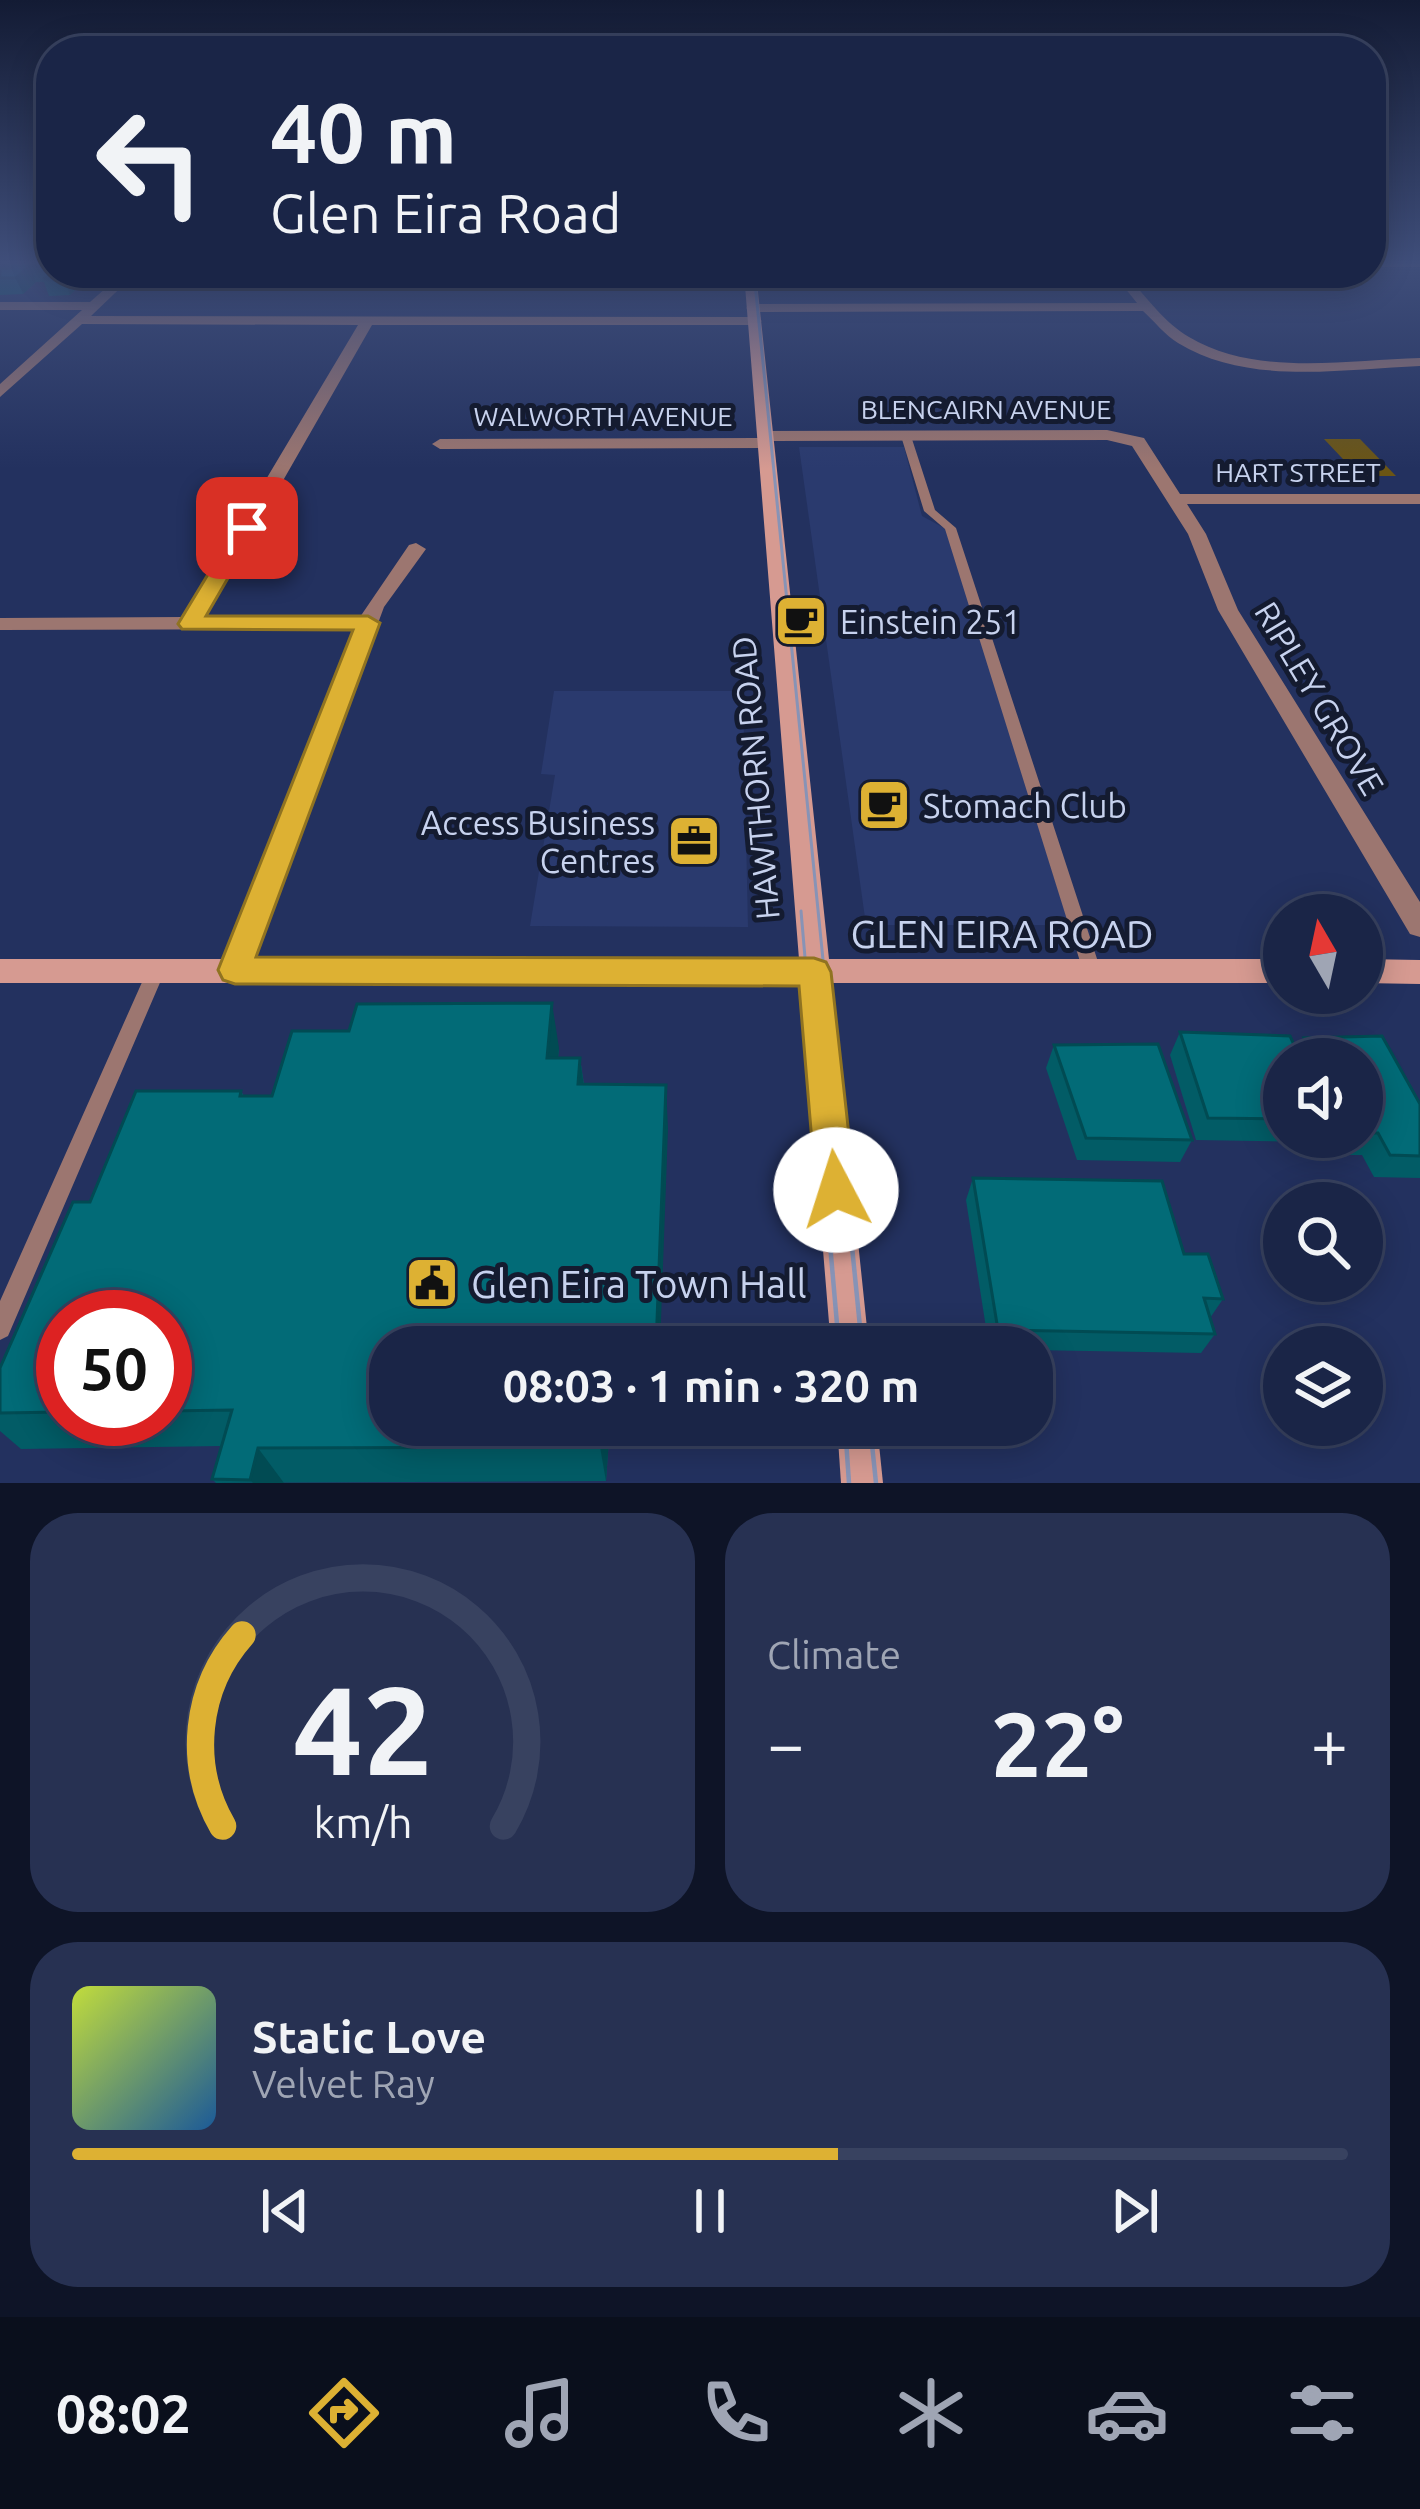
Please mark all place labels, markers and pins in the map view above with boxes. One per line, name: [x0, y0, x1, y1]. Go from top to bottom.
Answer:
pin: [196, 477, 298, 579]
cafe icon: Einstein 251: [773, 593, 829, 649]
place label: Einstein 251: [840, 603, 1021, 640]
cafe icon: Stomach Club: [856, 777, 912, 833]
place label: Stomach Club: [923, 787, 1127, 824]
place label: Access Business Centres: [421, 804, 655, 879]
office icon: Access Business Centres: [666, 813, 722, 869]
public building icon: Glen Eira Town Hall: [404, 1255, 460, 1311]
place label: Glen Eira Town Hall: [471, 1262, 807, 1305]

